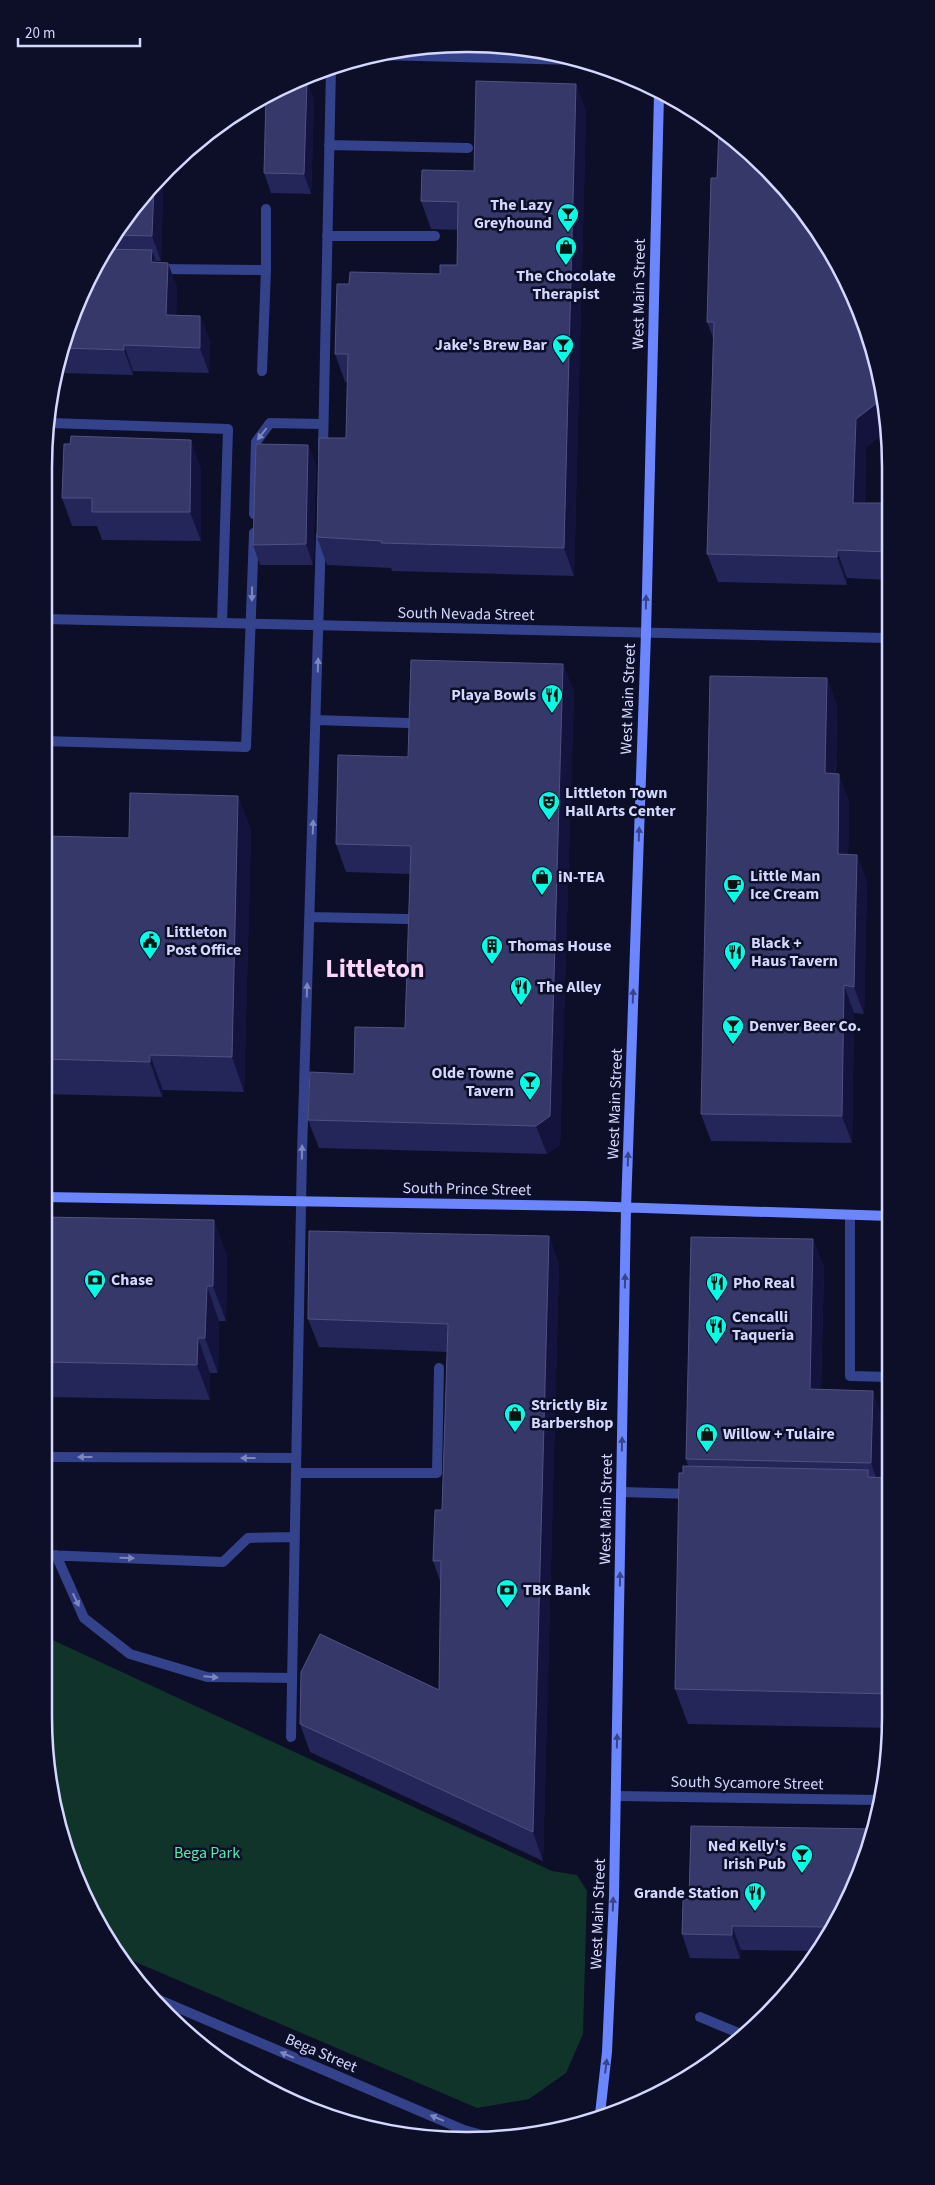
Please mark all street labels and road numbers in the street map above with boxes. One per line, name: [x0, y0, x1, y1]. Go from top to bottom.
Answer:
street label: West Main Street: [627, 238, 651, 350]
street label: South Nevada Street: [397, 602, 535, 626]
street label: West Main Street: [615, 642, 641, 755]
street label: West Main Street: [602, 1047, 628, 1160]
street label: South Prince Street: [402, 1177, 532, 1201]
street label: West Main Street: [594, 1453, 618, 1565]
street label: South Sycamore Street: [670, 1771, 824, 1795]
street label: West Main Street: [585, 1857, 611, 1970]
street label: Bega Street: [282, 2028, 361, 2078]

